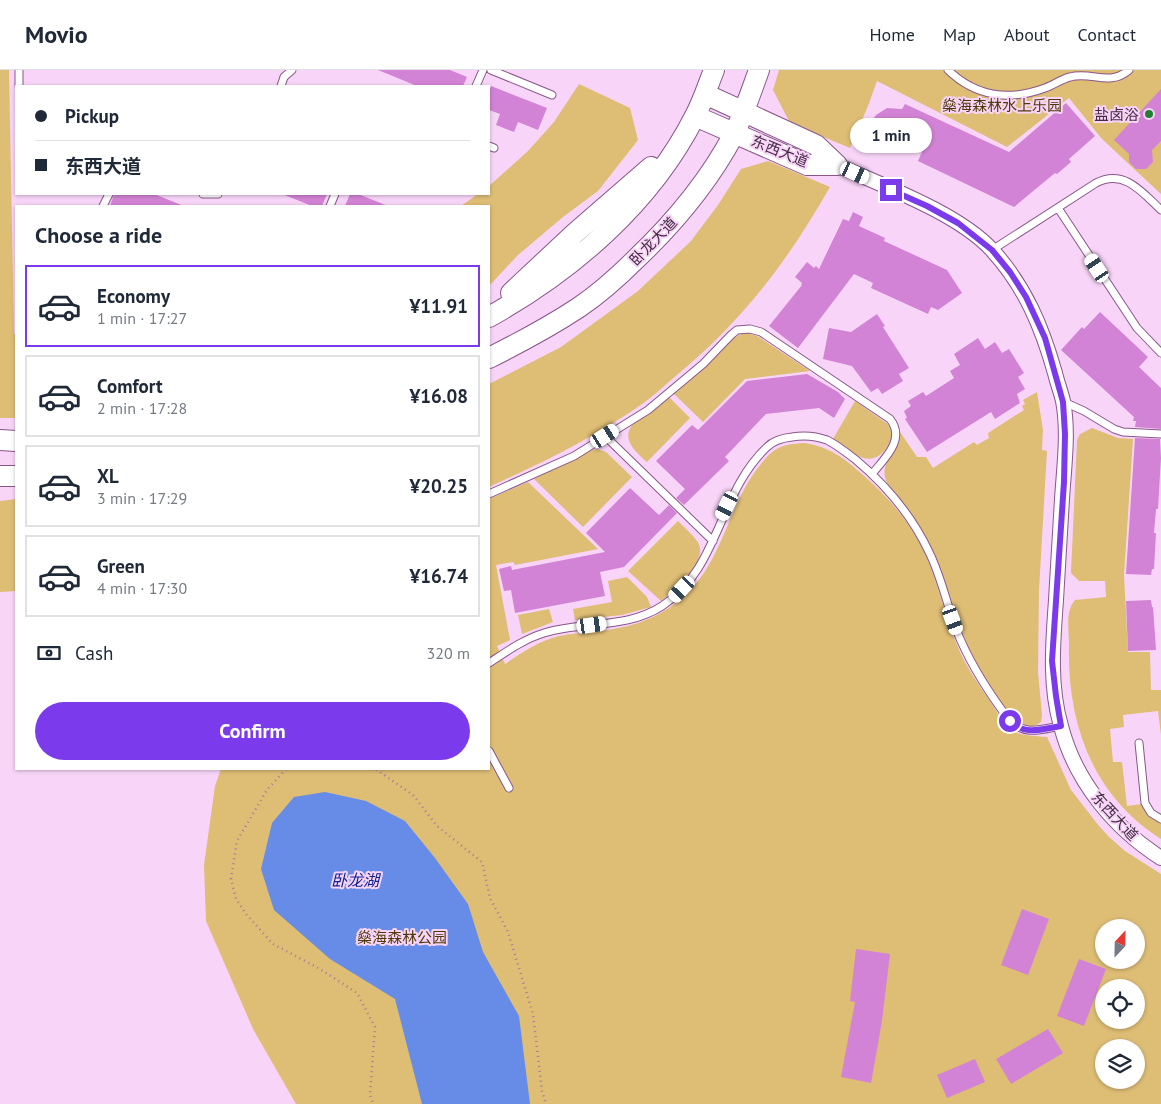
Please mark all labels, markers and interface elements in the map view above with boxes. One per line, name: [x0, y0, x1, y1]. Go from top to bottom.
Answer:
text: Movio: [25, 19, 88, 50]
text: Home: [869, 23, 915, 46]
text: Map: [943, 23, 976, 46]
text: About: [1004, 23, 1050, 46]
text: Contact: [1078, 23, 1136, 46]
park label: 燊海森林水上乐园: [942, 96, 1062, 115]
text: Pickup: [65, 104, 119, 128]
place label: 盐卤浴: [1094, 105, 1139, 124]
marker: 盐卤浴: [1143, 108, 1155, 120]
callout: 1 min: [850, 118, 932, 152]
text: 1 min: [871, 125, 911, 145]
street label: 东西大道: [749, 131, 811, 171]
text: 东西大道: [65, 154, 141, 178]
car: [838, 160, 871, 186]
route end: [880, 179, 902, 201]
street label: 卧龙大道: [625, 213, 681, 269]
text: Choose a ride: [35, 221, 162, 249]
car: [1082, 251, 1111, 285]
icon: car: [37, 284, 82, 329]
text: Economy: [97, 284, 170, 308]
text: ¥11.91: [409, 294, 468, 318]
text: 1 min · 17:27: [97, 308, 187, 328]
icon: car: [37, 374, 82, 419]
text: Comfort: [97, 374, 163, 398]
text: ¥16.08: [409, 384, 468, 408]
text: 2 min · 17:28: [97, 398, 187, 418]
car: [588, 422, 621, 450]
icon: car: [37, 464, 82, 509]
text: XL: [97, 464, 119, 488]
text: ¥20.25: [409, 474, 468, 498]
text: 3 min · 17:29: [97, 488, 187, 508]
car: [713, 489, 740, 523]
icon: car: [37, 554, 82, 599]
text: Green: [97, 554, 145, 578]
text: ¥16.74: [409, 564, 468, 588]
car: [666, 573, 697, 605]
text: 4 min · 17:30: [97, 578, 187, 598]
car: [940, 603, 965, 637]
car: [576, 615, 607, 635]
icon: cash: [35, 639, 63, 667]
text: Cash: [75, 641, 113, 665]
text: 320 m: [427, 643, 470, 663]
button: Confirm: [35, 702, 470, 760]
route start: [999, 710, 1021, 732]
street label: 东西大道: [1088, 788, 1142, 844]
water label: 卧龙湖: [331, 870, 382, 890]
north arrow: [1095, 919, 1145, 969]
map controls: [1095, 919, 1145, 1089]
park label: 燊海森林公园: [357, 928, 447, 947]
button: locate: [1095, 979, 1145, 1029]
button: layers: [1095, 1039, 1145, 1089]

